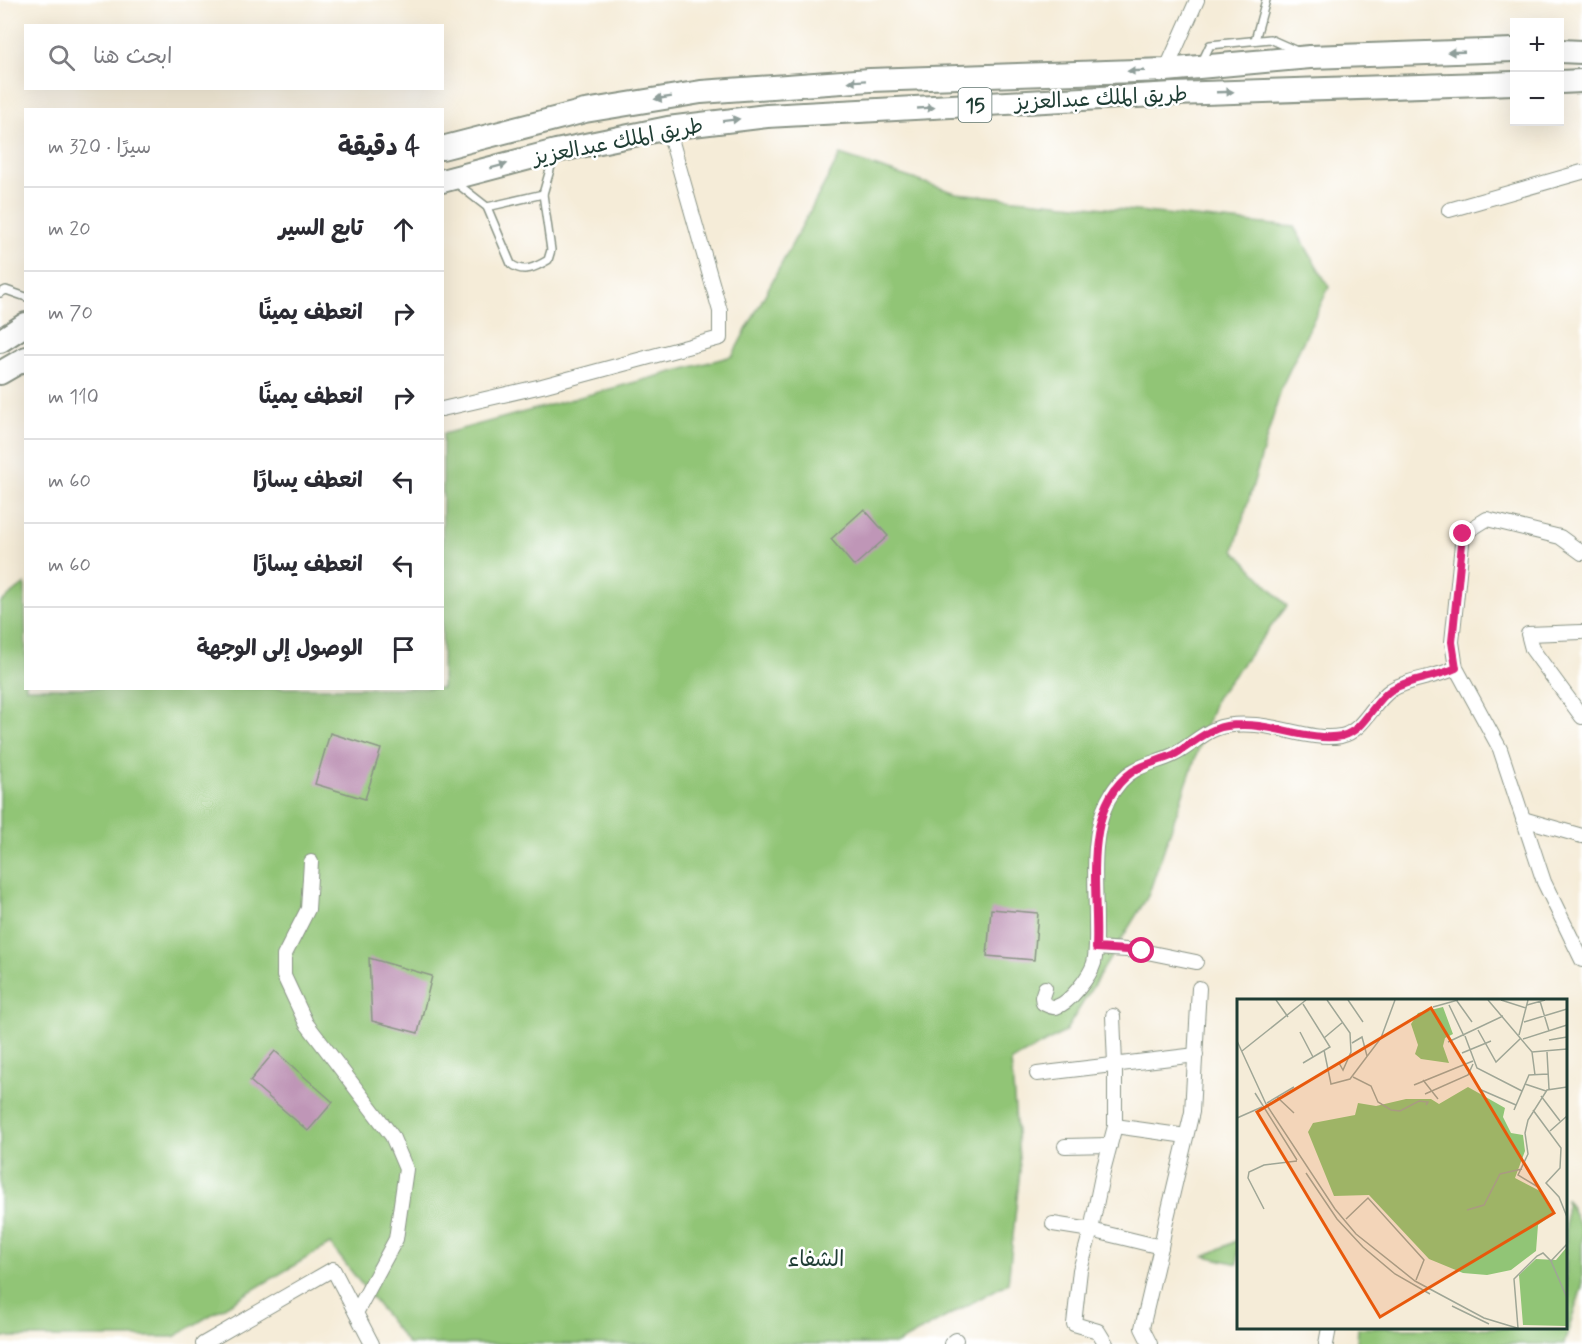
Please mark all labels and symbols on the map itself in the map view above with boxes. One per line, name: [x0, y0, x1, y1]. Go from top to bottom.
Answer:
one-way arrow: [1447, 47, 1466, 57]
one-way arrow: [1126, 66, 1145, 75]
one-way arrow: [847, 76, 866, 85]
street label: طريق الملك عبدالعزيز: [1012, 80, 1188, 118]
road number: 15: [958, 88, 992, 122]
one-way arrow: [1216, 88, 1235, 97]
one-way arrow: [653, 94, 672, 103]
one-way arrow: [916, 103, 935, 112]
street label: طريق الملك عبدالعزيز: [529, 112, 706, 173]
one-way arrow: [722, 116, 741, 125]
one-way arrow: [490, 161, 508, 170]
route end: [1449, 520, 1475, 546]
route start: [1128, 937, 1154, 963]
inset map: [1237, 999, 1567, 1329]
district label: الشفاء: [788, 1246, 844, 1274]

